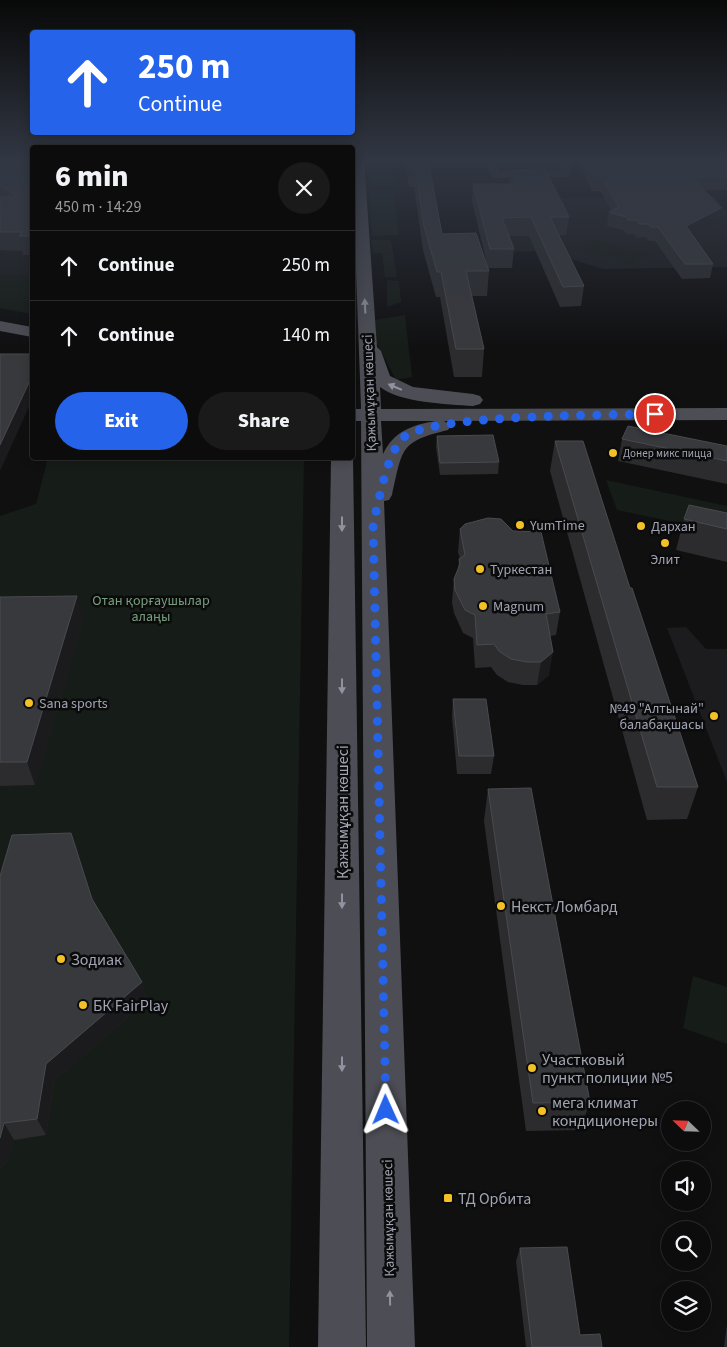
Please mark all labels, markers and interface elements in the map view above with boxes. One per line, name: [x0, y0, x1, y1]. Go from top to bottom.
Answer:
text: 250 m: [138, 42, 230, 92]
icon: ahead: [55, 50, 120, 115]
text: Continue: [138, 88, 222, 120]
text: 6 min: [55, 155, 129, 198]
button: close: [278, 162, 330, 214]
text: 450 m · 14:29: [55, 196, 142, 218]
icon: ahead: [55, 252, 83, 280]
text: Continue: [98, 252, 175, 279]
text: 250 m: [282, 252, 330, 279]
one-way arrow: [361, 298, 369, 314]
icon: ahead: [55, 322, 83, 350]
text: Continue: [98, 322, 175, 349]
text: 140 m: [282, 322, 330, 349]
street label: Қажымұқан көшесі: [358, 334, 382, 452]
one-way arrow: [388, 382, 402, 390]
button: Exit: [55, 392, 188, 450]
button: Share: [198, 392, 330, 450]
pin: [634, 393, 676, 435]
icon: arrive: [641, 400, 669, 428]
place label: Донер микс пицца: [623, 446, 712, 461]
marker: Донер микс пицца: [607, 447, 619, 459]
one-way arrow: [338, 516, 346, 532]
place label: YumTime: [529, 516, 585, 536]
place label: Дархан: [651, 517, 696, 537]
marker: YumTime: [514, 519, 526, 531]
marker: Дархан: [635, 520, 647, 532]
marker: Элит: [659, 537, 671, 549]
place label: Элит: [650, 550, 680, 570]
place label: Туркестан: [490, 560, 552, 580]
marker: Туркестан: [474, 563, 486, 575]
park label: Отан қорғаушылар алаңы: [92, 591, 210, 627]
place label: Magnum: [493, 597, 544, 617]
marker: Magnum: [477, 600, 489, 612]
one-way arrow: [338, 678, 346, 694]
place label: Sana sports: [39, 694, 108, 714]
marker: Sana sports: [23, 697, 35, 709]
place label: №49 "Алтынай" балабақшасы: [610, 699, 704, 735]
marker: №49 "Алтынай" балабақшасы: [708, 710, 720, 722]
street label: Қажымұқан көшесі: [332, 745, 354, 879]
one-way arrow: [338, 893, 346, 909]
place label: Некст Ломбард: [511, 896, 618, 918]
marker: Некст Ломбард: [495, 900, 507, 912]
place label: Зодиак: [71, 949, 122, 971]
marker: Зодиак: [55, 953, 67, 965]
place label: БК FairPlay: [93, 995, 169, 1017]
marker: БК FairPlay: [77, 999, 89, 1011]
place label: Участковый пункт полиции №5: [542, 1049, 673, 1089]
one-way arrow: [338, 1056, 346, 1072]
marker: Участковый пункт полиции №5: [526, 1062, 538, 1074]
position arrow: [359, 1083, 411, 1135]
place label: мега климат кондиционеры: [552, 1092, 658, 1132]
north arrow: [661, 1101, 711, 1151]
map controls: [661, 1101, 711, 1331]
marker: мега климат кондиционеры: [536, 1105, 548, 1117]
street label: Қажымұқан көшесі: [378, 1159, 400, 1277]
button: sound: [661, 1161, 711, 1211]
place label: ТД Орбита: [458, 1188, 531, 1210]
marker: ТД Орбита: [442, 1192, 454, 1204]
button: search: [661, 1221, 711, 1271]
button: layers: [661, 1281, 711, 1331]
one-way arrow: [385, 1290, 393, 1306]

